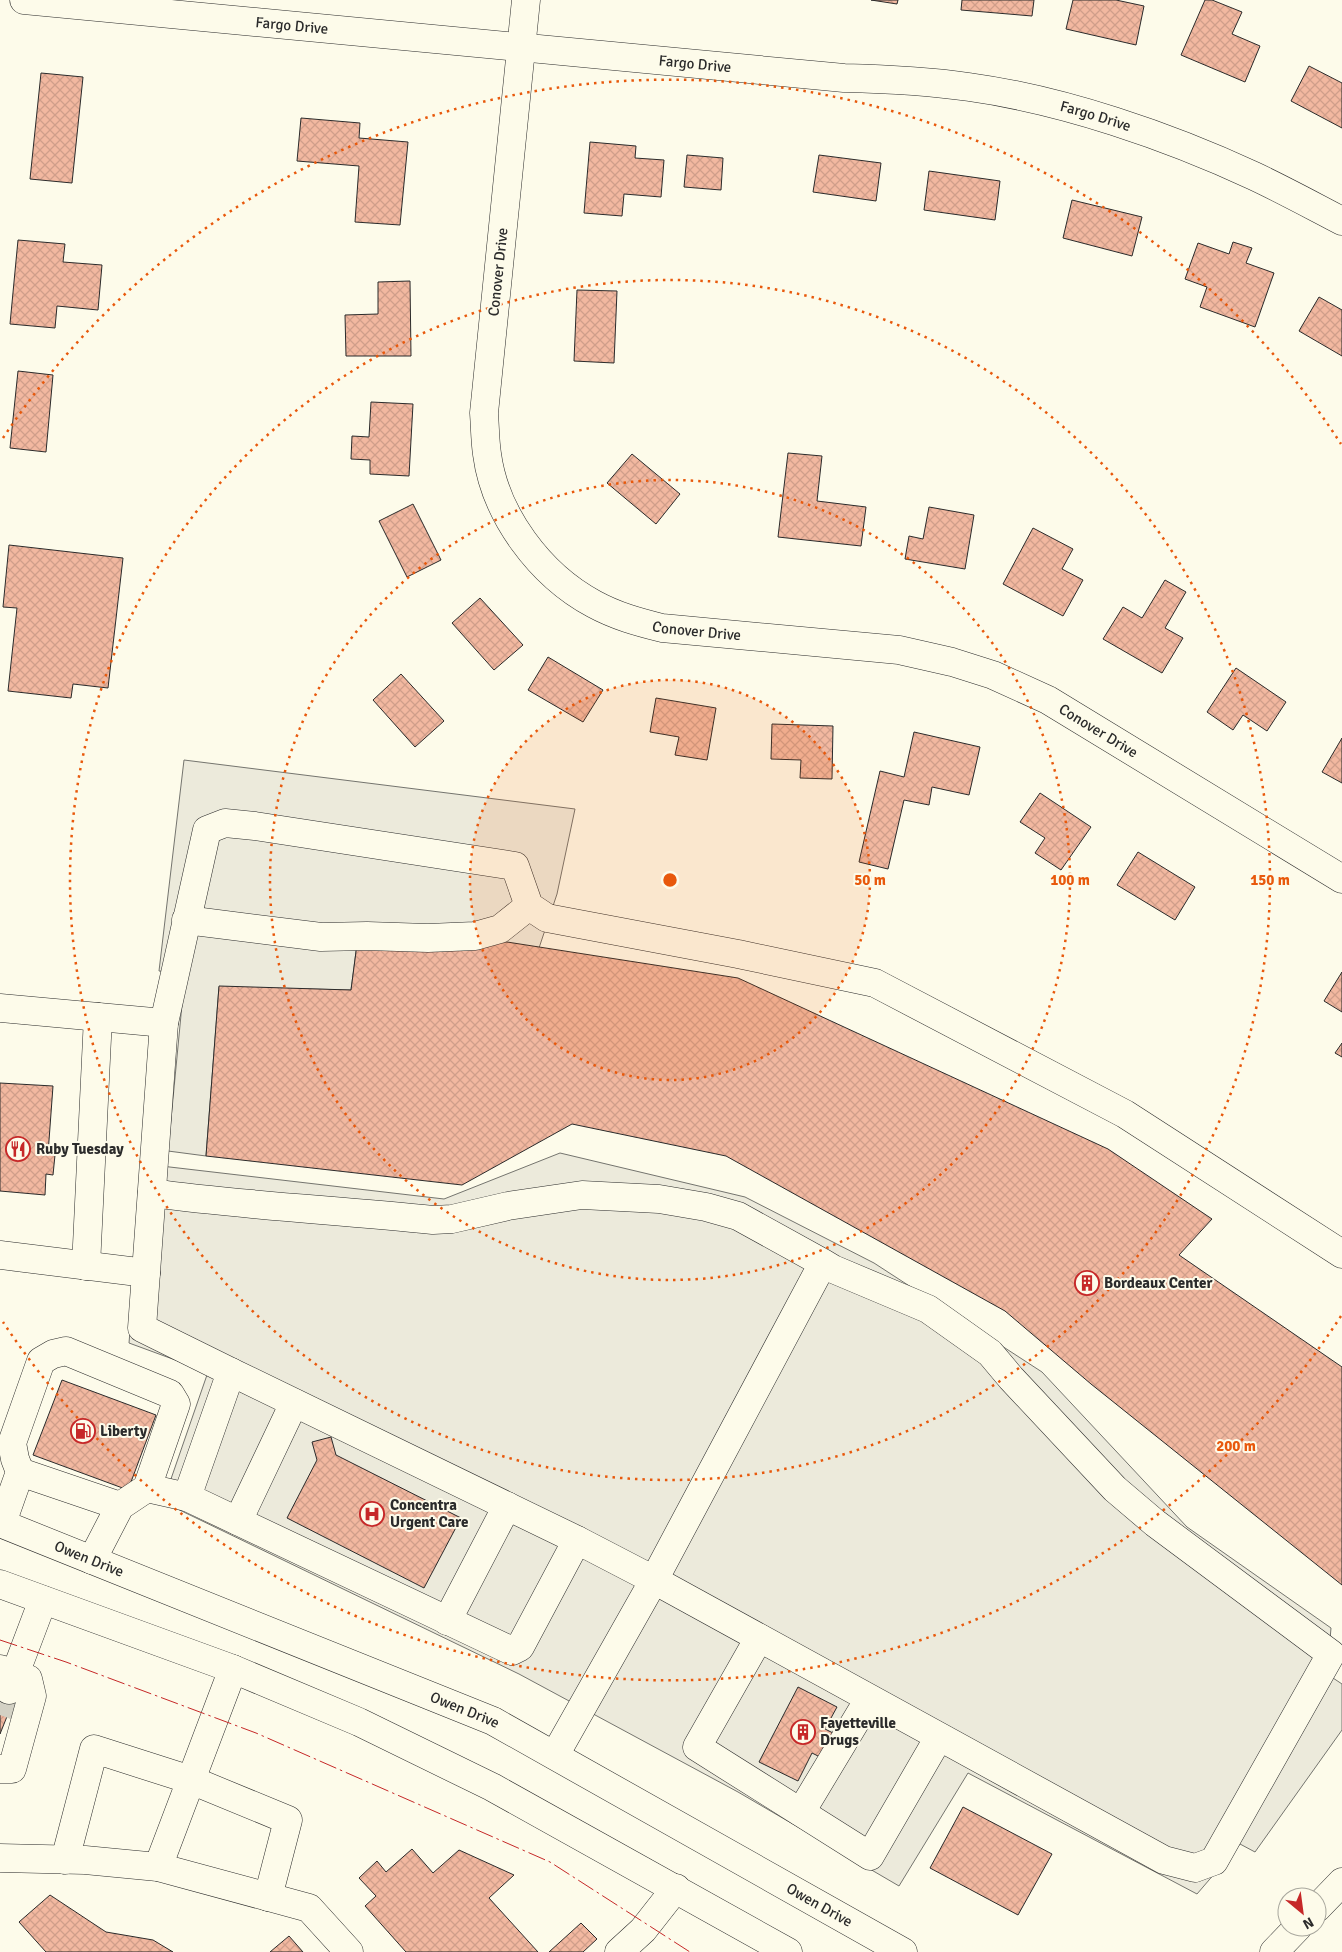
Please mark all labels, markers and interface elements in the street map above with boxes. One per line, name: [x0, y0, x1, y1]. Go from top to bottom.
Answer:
street label: Fargo Drive: [255, 13, 329, 38]
street label: Fargo Drive: [658, 51, 732, 76]
street label: Fargo Drive: [1058, 97, 1133, 135]
street label: Conover Drive: [484, 227, 512, 317]
street label: Conover Drive: [650, 617, 742, 644]
street label: Conover Drive: [1056, 700, 1141, 762]
centre of rings: [661, 871, 679, 889]
text: 50 m: [854, 871, 886, 889]
text: 100 m: [1050, 871, 1090, 889]
text: 150 m: [1250, 871, 1290, 889]
restaurant icon: Ruby Tuesday: [5, 1136, 31, 1162]
place label: Ruby Tuesday: [36, 1140, 124, 1158]
building icon: Bordeaux Center: [1074, 1270, 1100, 1296]
place label: Bordeaux Center: [1104, 1274, 1212, 1292]
fuel station icon: Liberty: [70, 1418, 96, 1444]
place label: Liberty: [100, 1422, 148, 1440]
text: 200 m: [1216, 1437, 1256, 1455]
place label: Concentra Urgent Care: [390, 1496, 469, 1531]
hospital icon: Concentra Urgent Care: [359, 1501, 385, 1527]
street label: Owen Drive: [52, 1537, 126, 1581]
street label: Owen Drive: [428, 1688, 503, 1732]
place label: Fayetteville Drugs: [820, 1714, 896, 1749]
building icon: Fayetteville Drugs: [790, 1719, 816, 1745]
street label: Owen Drive: [783, 1879, 856, 1931]
north arrow: [1277, 1887, 1327, 1937]
text: N: [1300, 1913, 1316, 1933]

